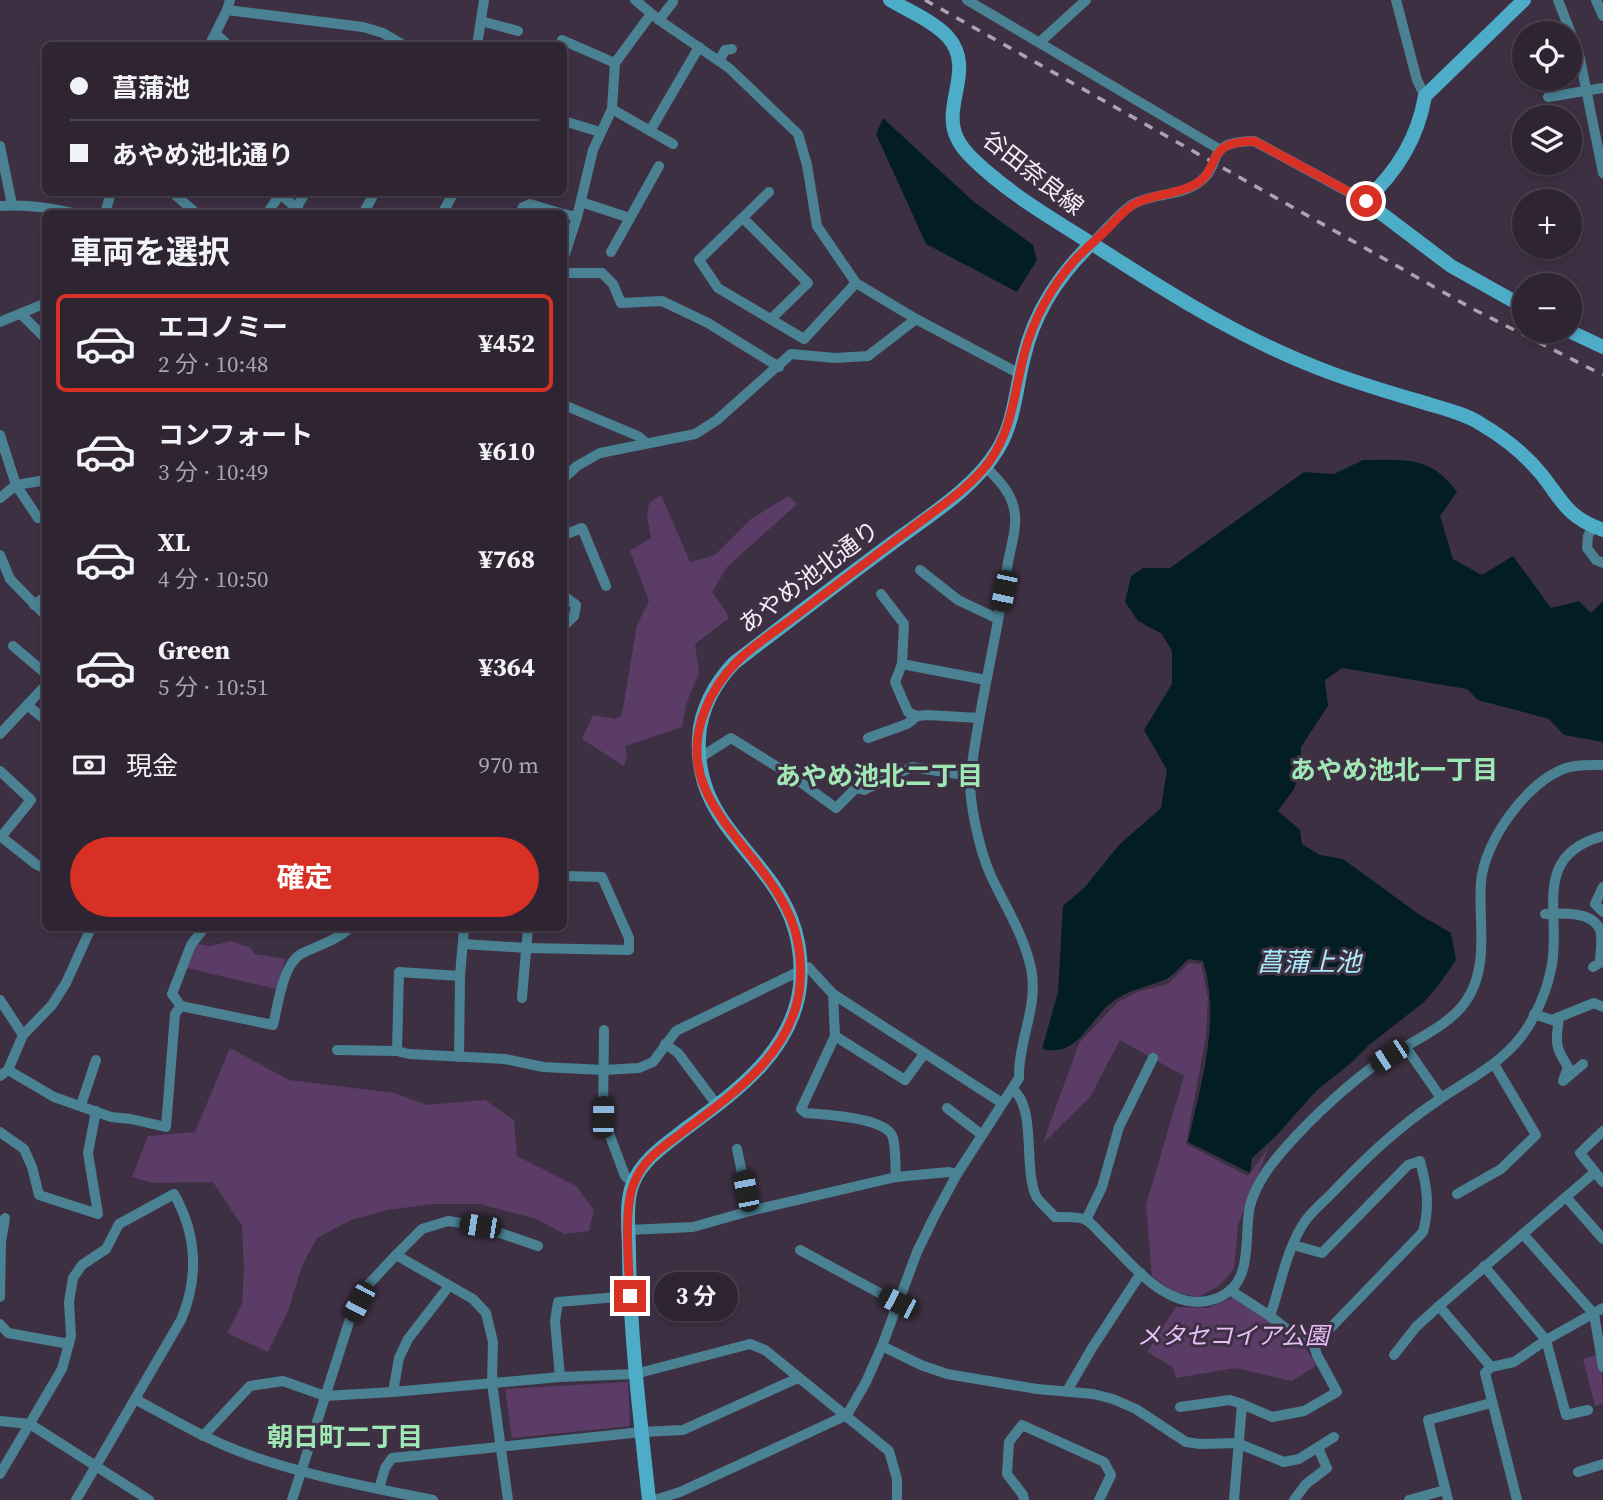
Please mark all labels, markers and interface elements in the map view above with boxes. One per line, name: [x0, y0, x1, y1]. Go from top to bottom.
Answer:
map controls: [1512, 21, 1582, 343]
button: locate: [1512, 21, 1582, 91]
text: 菖蒲池: [112, 70, 190, 106]
button: layers: [1512, 105, 1582, 175]
street label: 谷田奈良線: [976, 123, 1091, 223]
text: あやめ池北通り: [112, 137, 294, 173]
route start: [1350, 185, 1382, 217]
button: +: [1512, 189, 1582, 259]
text: 車両を選択: [70, 230, 230, 274]
button: −: [1512, 273, 1582, 343]
text: エコノミー: [158, 309, 288, 345]
icon: car: [74, 312, 137, 375]
text: ¥452: [479, 325, 535, 361]
text: 2 分 · 10:48: [158, 348, 268, 380]
text: コンフォート: [158, 417, 313, 453]
icon: car: [74, 420, 137, 483]
text: ¥610: [479, 433, 535, 469]
text: 3 分 · 10:49: [158, 456, 268, 488]
street label: あやめ池北通り: [732, 513, 886, 640]
text: XL: [158, 524, 190, 560]
icon: car: [74, 528, 137, 591]
text: ¥768: [479, 541, 535, 577]
text: 4 分 · 10:50: [158, 563, 268, 595]
car: [990, 568, 1019, 614]
text: Green: [158, 632, 230, 668]
icon: car: [74, 636, 137, 699]
text: ¥364: [479, 649, 535, 685]
text: 5 分 · 10:51: [158, 671, 268, 703]
icon: cash: [70, 746, 108, 784]
text: 現金: [126, 748, 178, 784]
text: 970 m: [478, 749, 539, 781]
district label: あやめ池北一丁目: [1290, 752, 1498, 788]
district label: あやめ池北二丁目: [775, 758, 983, 794]
button: 確定: [70, 837, 539, 917]
water label: 菖蒲上池: [1257, 944, 1364, 980]
car: [1366, 1036, 1413, 1076]
car: [593, 1096, 614, 1138]
car: [732, 1168, 761, 1214]
car: [458, 1212, 503, 1240]
callout: 3 分: [654, 1272, 738, 1320]
car: [340, 1279, 379, 1325]
route end: [614, 1280, 646, 1312]
text: 3 分: [676, 1280, 716, 1312]
car: [875, 1284, 922, 1322]
park label: メタセコイア公園: [1137, 1319, 1332, 1352]
district label: 朝日町二丁目: [267, 1419, 423, 1455]

